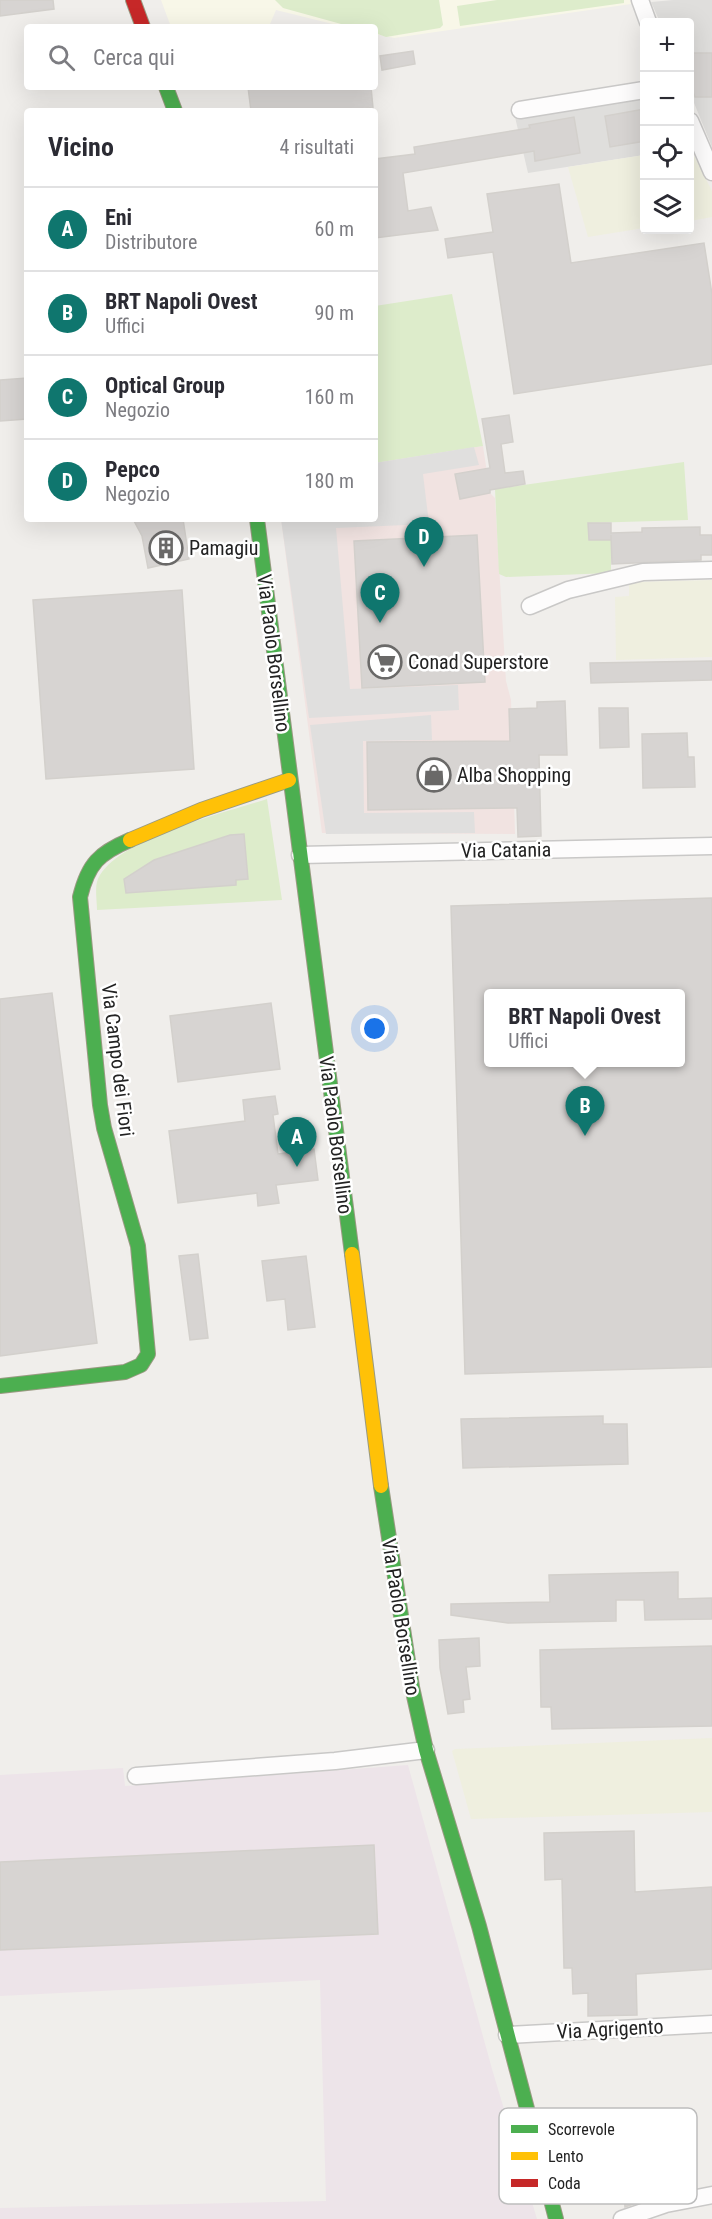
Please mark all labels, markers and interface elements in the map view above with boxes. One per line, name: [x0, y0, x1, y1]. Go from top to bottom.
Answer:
map controls: [640, 18, 694, 234]
button: +: [640, 18, 694, 72]
search box: [24, 24, 378, 90]
icon: search: [45, 41, 78, 74]
text: Cerca qui: [93, 45, 175, 70]
button: −: [640, 72, 694, 126]
button: locate: [640, 126, 694, 180]
text: Vicino: [48, 132, 114, 162]
text: 4 risultati: [279, 135, 354, 159]
button: layers: [640, 180, 694, 234]
text: Eni: [105, 205, 132, 230]
text: A: [62, 217, 73, 241]
text: 60 m: [315, 217, 354, 241]
text: Distributore: [105, 230, 197, 254]
text: BRT Napoli Ovest: [105, 289, 257, 314]
text: B: [62, 301, 73, 325]
text: 90 m: [315, 301, 354, 325]
text: Uffici: [105, 314, 145, 338]
text: Optical Group: [105, 373, 225, 398]
text: C: [62, 385, 73, 409]
text: 160 m: [305, 385, 354, 409]
text: Negozio: [105, 398, 170, 422]
text: Pepco: [105, 457, 160, 482]
text: D: [62, 469, 73, 493]
text: 180 m: [305, 469, 354, 493]
text: Negozio: [105, 482, 170, 506]
pin: D: [404, 518, 444, 567]
building icon: Pamagiu: [148, 530, 184, 566]
place label: Pamagiu: [189, 536, 258, 560]
street label: Via Paolo Borsellino: [252, 573, 296, 733]
pin: C: [360, 574, 400, 623]
supermarket icon: Conad Superstore: [367, 644, 403, 680]
place label: Conad Superstore: [408, 650, 549, 674]
shop icon: Alba Shopping: [416, 757, 452, 793]
place label: Alba Shopping: [457, 763, 571, 787]
street label: Via Catania: [461, 837, 551, 863]
street label: Via Campo dei Fiori: [97, 982, 139, 1138]
popup: [484, 989, 685, 1067]
text: BRT Napoli Ovest: [508, 1004, 661, 1029]
your location: [360, 1014, 389, 1043]
text: Uffici: [508, 1029, 548, 1053]
street label: Via Paolo Borsellino: [314, 1055, 358, 1215]
pin: B: [566, 1086, 604, 1136]
pin: A: [278, 1118, 316, 1167]
street label: Via Paolo Borsellino: [377, 1537, 425, 1697]
street label: Via Agrigento: [556, 2014, 664, 2044]
legend: [499, 2108, 697, 2204]
text: Scorrevole: [548, 2120, 615, 2139]
text: Lento: [548, 2147, 583, 2166]
text: Coda: [548, 2174, 581, 2193]

